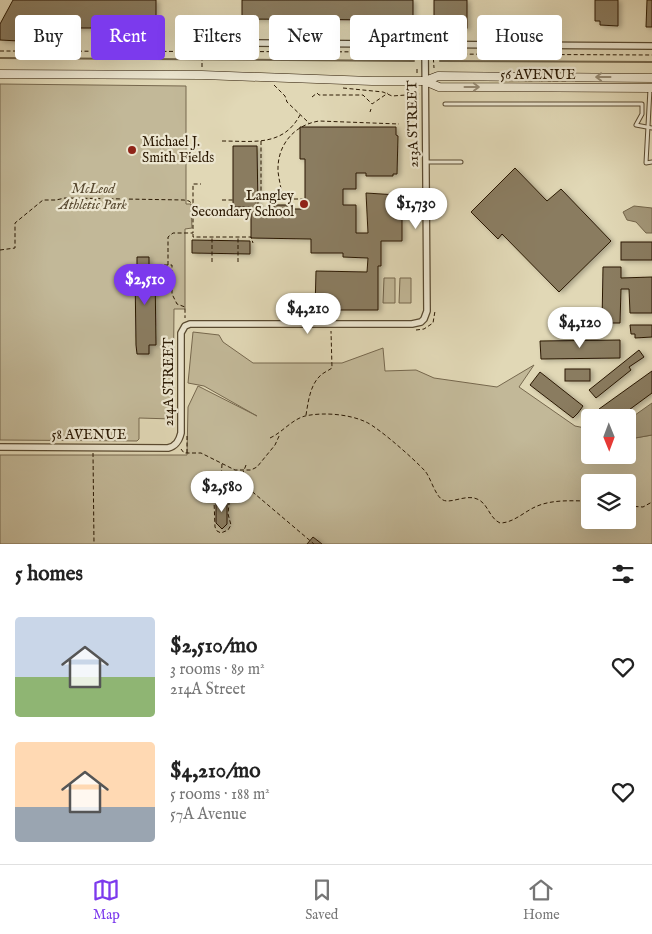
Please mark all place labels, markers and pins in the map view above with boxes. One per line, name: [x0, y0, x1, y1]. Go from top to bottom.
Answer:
place label: Michael J. Smith Fields: [142, 133, 214, 167]
marker: Michael J. Smith Fields: [126, 144, 138, 156]
place label: Langley Secondary School: [191, 187, 294, 221]
pin: $1,730: [375, 188, 457, 230]
marker: Langley Secondary School: [298, 198, 310, 210]
pin: $2,510: [104, 264, 186, 306]
pin: $4,210: [267, 292, 349, 335]
pin: $4,120: [539, 306, 621, 349]
pin: $2,580: [181, 470, 263, 513]

